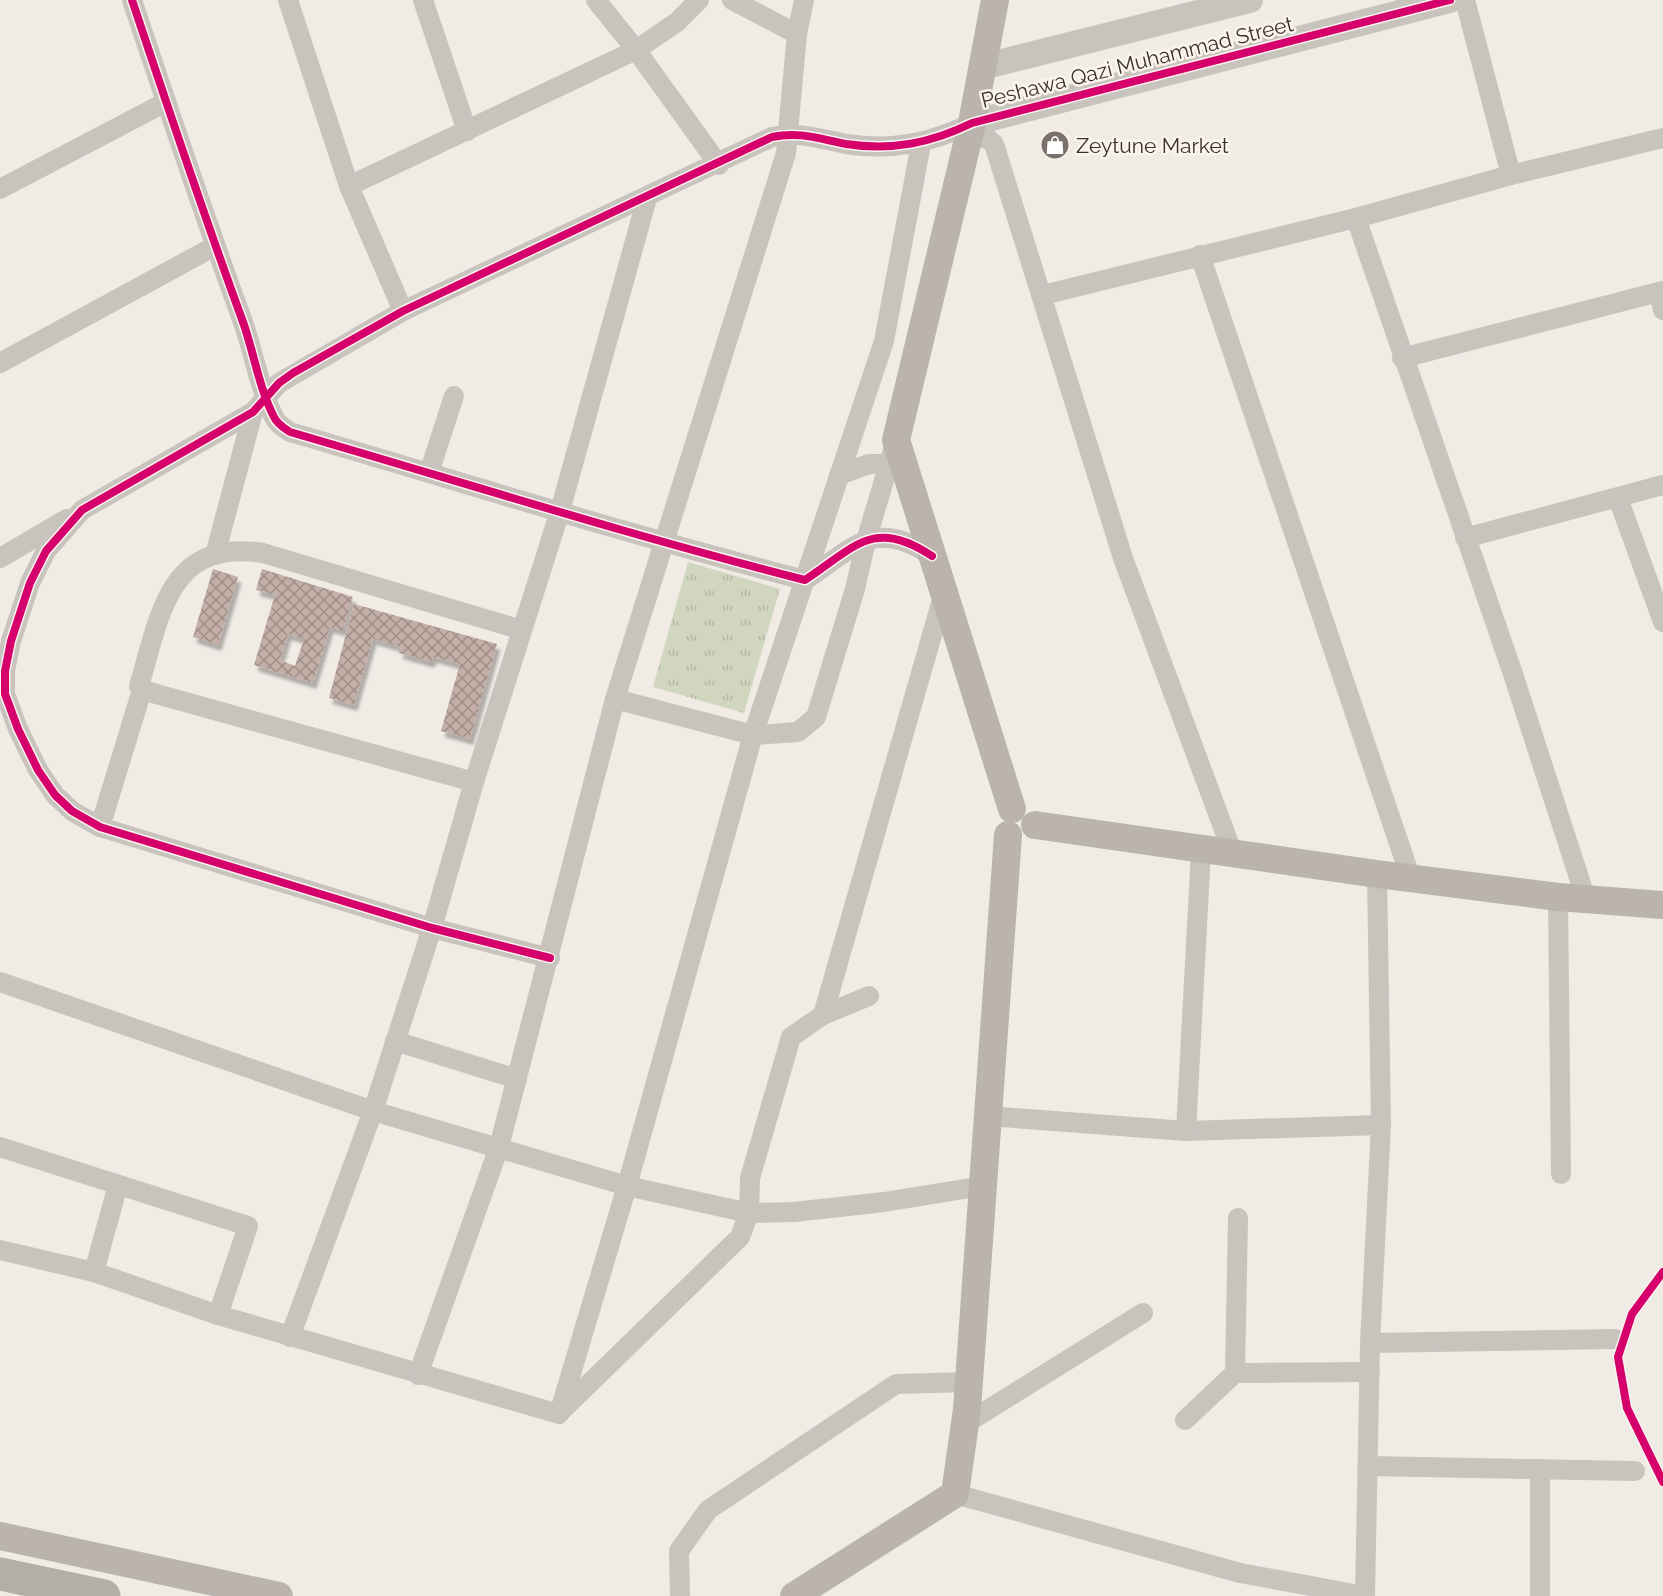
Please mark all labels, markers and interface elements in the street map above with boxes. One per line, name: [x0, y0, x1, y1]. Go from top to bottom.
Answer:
street label: Peshawa Qazi Muhammad Street: [978, 11, 1296, 113]
shop icon: Zeytune Market: [1039, 129, 1071, 161]
place label: Zeytune Market: [1076, 133, 1229, 158]

